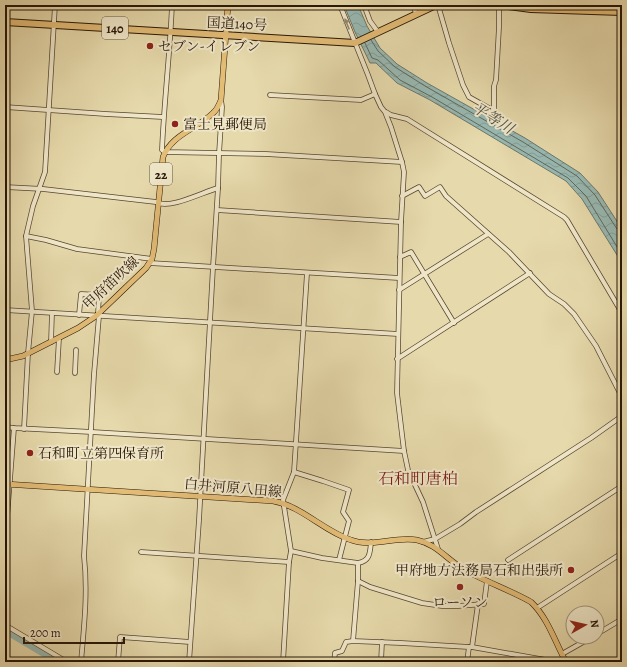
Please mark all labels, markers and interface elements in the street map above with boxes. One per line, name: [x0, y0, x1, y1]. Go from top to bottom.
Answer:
street label: 国道140号: [206, 13, 268, 35]
road number: 140: [102, 17, 128, 39]
one-way arrow: [344, 18, 350, 30]
place label: セブン-イレブン: [158, 37, 260, 56]
marker: セブン-イレブン: [145, 41, 155, 51]
water label: 平等川: [469, 98, 519, 139]
place label: 富士見郵便局: [183, 115, 267, 134]
marker: 富士見郵便局: [170, 119, 180, 129]
road number: 22: [150, 163, 172, 185]
street label: 甲府笛吹線: [79, 252, 143, 314]
place label: 石和町立第四保育所: [38, 444, 164, 463]
marker: 石和町立第四保育所: [25, 448, 35, 458]
district label: 石和町唐柏: [378, 468, 458, 490]
street label: 白井河原八田線: [183, 474, 283, 502]
place label: 甲府地方法務局石和出張所: [395, 561, 563, 580]
marker: 甲府地方法務局石和出張所: [566, 565, 576, 575]
marker: ローソン: [455, 582, 465, 592]
place label: ローソン: [432, 593, 488, 612]
north arrow: [565, 605, 605, 645]
scale bar: [24, 619, 124, 645]
text: N: [586, 619, 602, 629]
text: 200 m: [30, 625, 61, 641]

